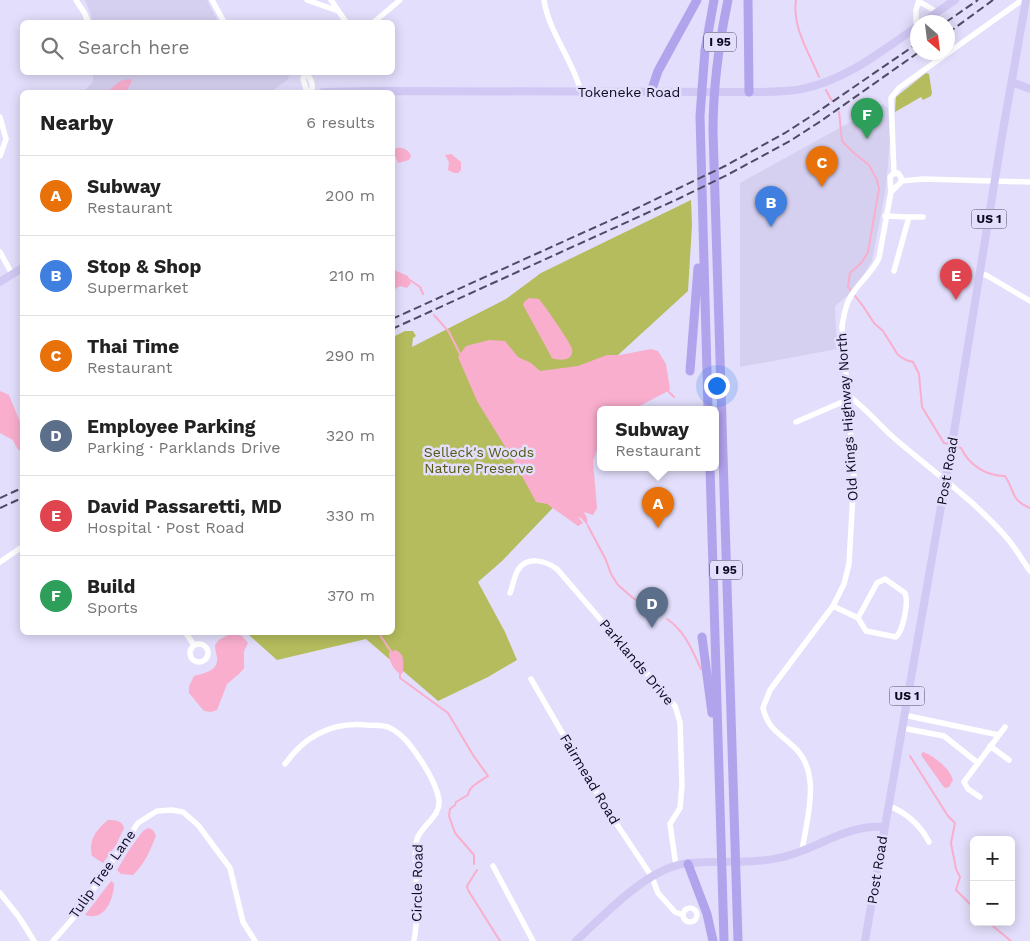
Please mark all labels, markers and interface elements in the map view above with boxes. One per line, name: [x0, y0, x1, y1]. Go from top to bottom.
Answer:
north arrow: [910, 15, 955, 60]
search box: [20, 20, 395, 75]
road number: I 95: [704, 32, 736, 52]
icon: search: [38, 34, 66, 62]
text: Search here: [78, 36, 189, 59]
street label: Tokeneke Road: [578, 84, 680, 100]
pin: F: [851, 98, 883, 139]
text: Nearby: [40, 110, 113, 135]
text: 6 results: [306, 113, 375, 132]
pin: C: [806, 146, 838, 187]
text: Subway: [87, 175, 161, 198]
text: A: [51, 186, 61, 205]
text: 200 m: [325, 186, 375, 205]
pin: B: [755, 186, 787, 227]
text: Restaurant: [87, 198, 173, 217]
road number: US 1: [972, 210, 1006, 228]
text: Stop & Shop: [87, 255, 201, 278]
pin: E: [940, 259, 972, 300]
text: B: [51, 266, 61, 285]
text: 210 m: [329, 266, 375, 285]
text: Supermarket: [87, 278, 188, 297]
street label: Old Kings Highway North: [833, 332, 861, 502]
text: Thai Time: [87, 335, 179, 358]
text: C: [51, 346, 61, 365]
text: 290 m: [325, 346, 375, 365]
text: Restaurant: [87, 358, 173, 377]
your location: [704, 373, 730, 399]
popup: [597, 406, 719, 471]
text: Employee Parking: [87, 415, 255, 438]
text: Subway: [615, 418, 689, 441]
text: D: [50, 426, 62, 445]
text: 320 m: [326, 426, 375, 445]
street label: Post Road: [933, 436, 961, 506]
text: Parking · Parklands Drive: [87, 438, 281, 457]
text: Restaurant: [615, 441, 701, 460]
park label: Selleck's Woods Nature Preserve: [424, 444, 534, 476]
pin: A: [642, 487, 674, 528]
text: David Passaretti, MD: [87, 495, 282, 518]
text: E: [51, 506, 61, 525]
text: 330 m: [326, 506, 375, 525]
text: Hospital · Post Road: [87, 518, 244, 537]
road number: I 95: [710, 560, 742, 580]
text: Build: [87, 575, 135, 598]
text: F: [51, 586, 61, 605]
text: 370 m: [327, 586, 375, 605]
pin: D: [636, 587, 668, 628]
text: Sports: [87, 598, 138, 617]
street label: Parklands Drive: [597, 616, 677, 708]
road number: US 1: [890, 686, 924, 706]
street label: Fairmead Road: [557, 731, 623, 827]
street label: Tulip Tree Lane: [66, 827, 138, 921]
street label: Post Road: [864, 835, 890, 905]
map controls: [970, 836, 1015, 926]
button: +: [970, 836, 1015, 881]
street label: Circle Road: [408, 844, 426, 922]
button: −: [970, 881, 1015, 926]

